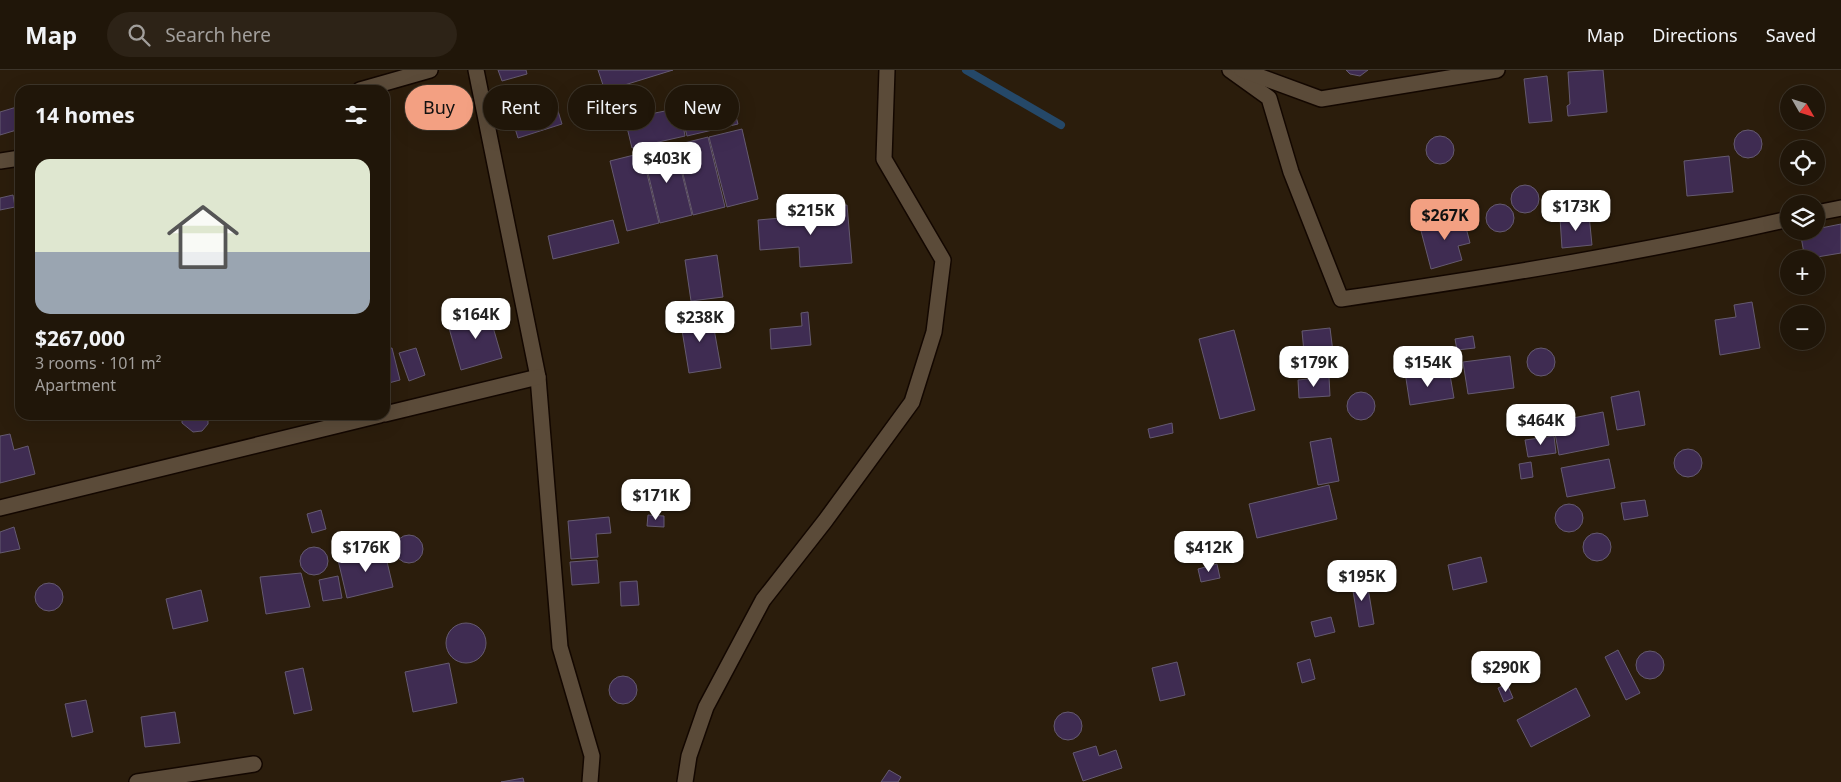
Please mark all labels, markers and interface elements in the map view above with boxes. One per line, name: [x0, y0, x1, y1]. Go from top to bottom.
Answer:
search box: [107, 12, 457, 57]
text: Map: [25, 18, 77, 51]
icon: search: [125, 21, 153, 49]
text: Search here: [165, 22, 271, 48]
text: Map: [1587, 23, 1624, 47]
text: Directions: [1652, 23, 1738, 47]
text: Saved: [1766, 23, 1816, 47]
chip: Buy: [405, 85, 473, 130]
chip: Rent: [483, 85, 558, 130]
chip: Filters: [568, 85, 655, 130]
chip: New: [665, 85, 739, 130]
north arrow: [1780, 85, 1825, 130]
map controls: [1780, 85, 1825, 350]
text: 14 homes: [35, 101, 135, 129]
icon: filters: [342, 101, 370, 129]
button: locate: [1780, 140, 1825, 185]
pin: $403K: [632, 142, 702, 184]
text: $403K: [643, 147, 691, 169]
pin: $173K: [1541, 190, 1611, 232]
icon: home: [158, 192, 248, 282]
pin: $215K: [776, 194, 846, 236]
text: $173K: [1552, 195, 1600, 217]
button: layers: [1780, 195, 1825, 240]
pin: $267K: [1410, 198, 1480, 241]
text: $215K: [787, 199, 835, 221]
text: $267K: [1421, 204, 1469, 226]
button: +: [1780, 250, 1825, 295]
pin: $164K: [441, 298, 511, 340]
pin: $238K: [665, 300, 735, 343]
text: $164K: [452, 303, 500, 325]
button: −: [1780, 305, 1825, 350]
text: $238K: [676, 306, 724, 328]
text: $267,000: [35, 324, 125, 352]
pin: $179K: [1279, 346, 1349, 388]
pin: $154K: [1393, 346, 1463, 388]
text: $179K: [1290, 351, 1338, 373]
text: $154K: [1404, 351, 1452, 373]
text: 3 rooms · 101 m²: [35, 352, 161, 374]
text: Apartment: [35, 374, 116, 396]
pin: $464K: [1506, 404, 1576, 446]
text: $464K: [1517, 409, 1565, 431]
pin: $171K: [621, 478, 691, 521]
text: $171K: [632, 484, 680, 506]
pin: $176K: [331, 530, 401, 573]
pin: $412K: [1174, 530, 1244, 573]
text: $176K: [342, 536, 390, 558]
text: $412K: [1185, 536, 1233, 558]
pin: $195K: [1327, 560, 1397, 602]
text: $195K: [1338, 565, 1386, 587]
pin: $290K: [1471, 650, 1541, 693]
text: $290K: [1482, 656, 1530, 678]

